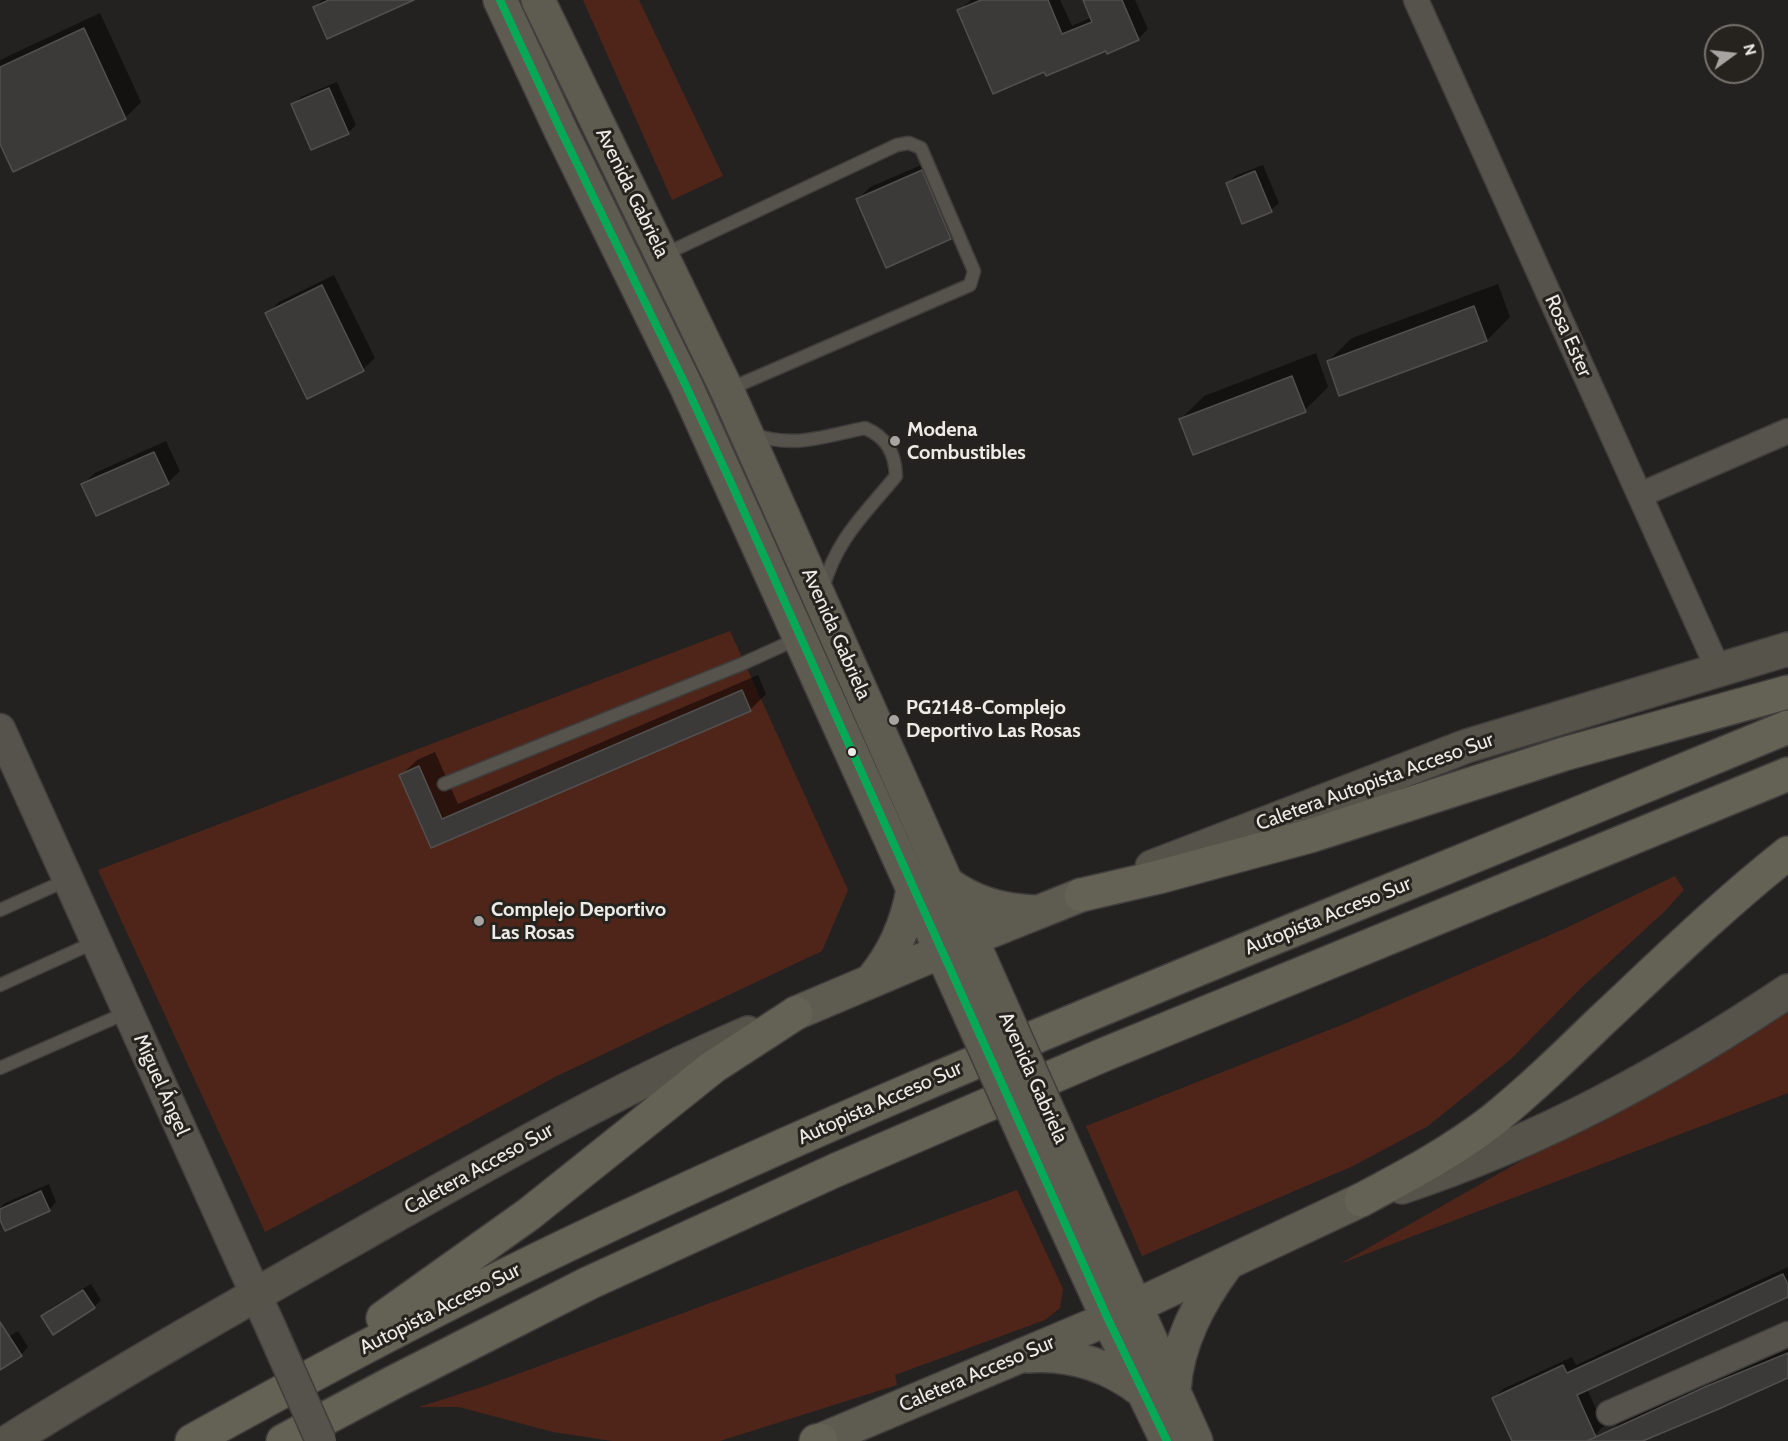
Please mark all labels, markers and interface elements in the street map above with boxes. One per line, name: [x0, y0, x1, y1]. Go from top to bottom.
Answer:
north arrow: [1704, 24, 1764, 84]
text: N: [1739, 42, 1761, 58]
street label: Avenida Gabriela: [590, 124, 674, 262]
street label: Rosa Ester: [1539, 291, 1597, 381]
place label: Modena Combustibles: [907, 418, 1026, 465]
marker: Modena Combustibles: [888, 434, 902, 448]
street label: Avenida Gabriela: [796, 565, 876, 703]
place label: PG2148-Complejo Deportivo Las Rosas: [906, 696, 1081, 743]
marker: PG2148-Complejo Deportivo Las Rosas: [887, 713, 901, 727]
street label: Caletera Autopista Acceso Sur: [1253, 728, 1497, 836]
unlabelled marker: [846, 746, 858, 758]
street label: Autopista Acceso Sur: [1241, 872, 1415, 960]
place label: Complejo Deportivo Las Rosas: [491, 898, 666, 945]
marker: Complejo Deportivo Las Rosas: [472, 914, 486, 928]
street label: Avenida Gabriela: [993, 1009, 1073, 1147]
street label: Miguel Ángel: [128, 1031, 194, 1139]
street label: Autopista Acceso Sur: [794, 1056, 966, 1150]
street label: Caletera Acceso Sur: [400, 1118, 558, 1220]
street label: Autopista Acceso Sur: [356, 1258, 524, 1360]
street label: Caletera Acceso Sur: [896, 1330, 1058, 1418]

